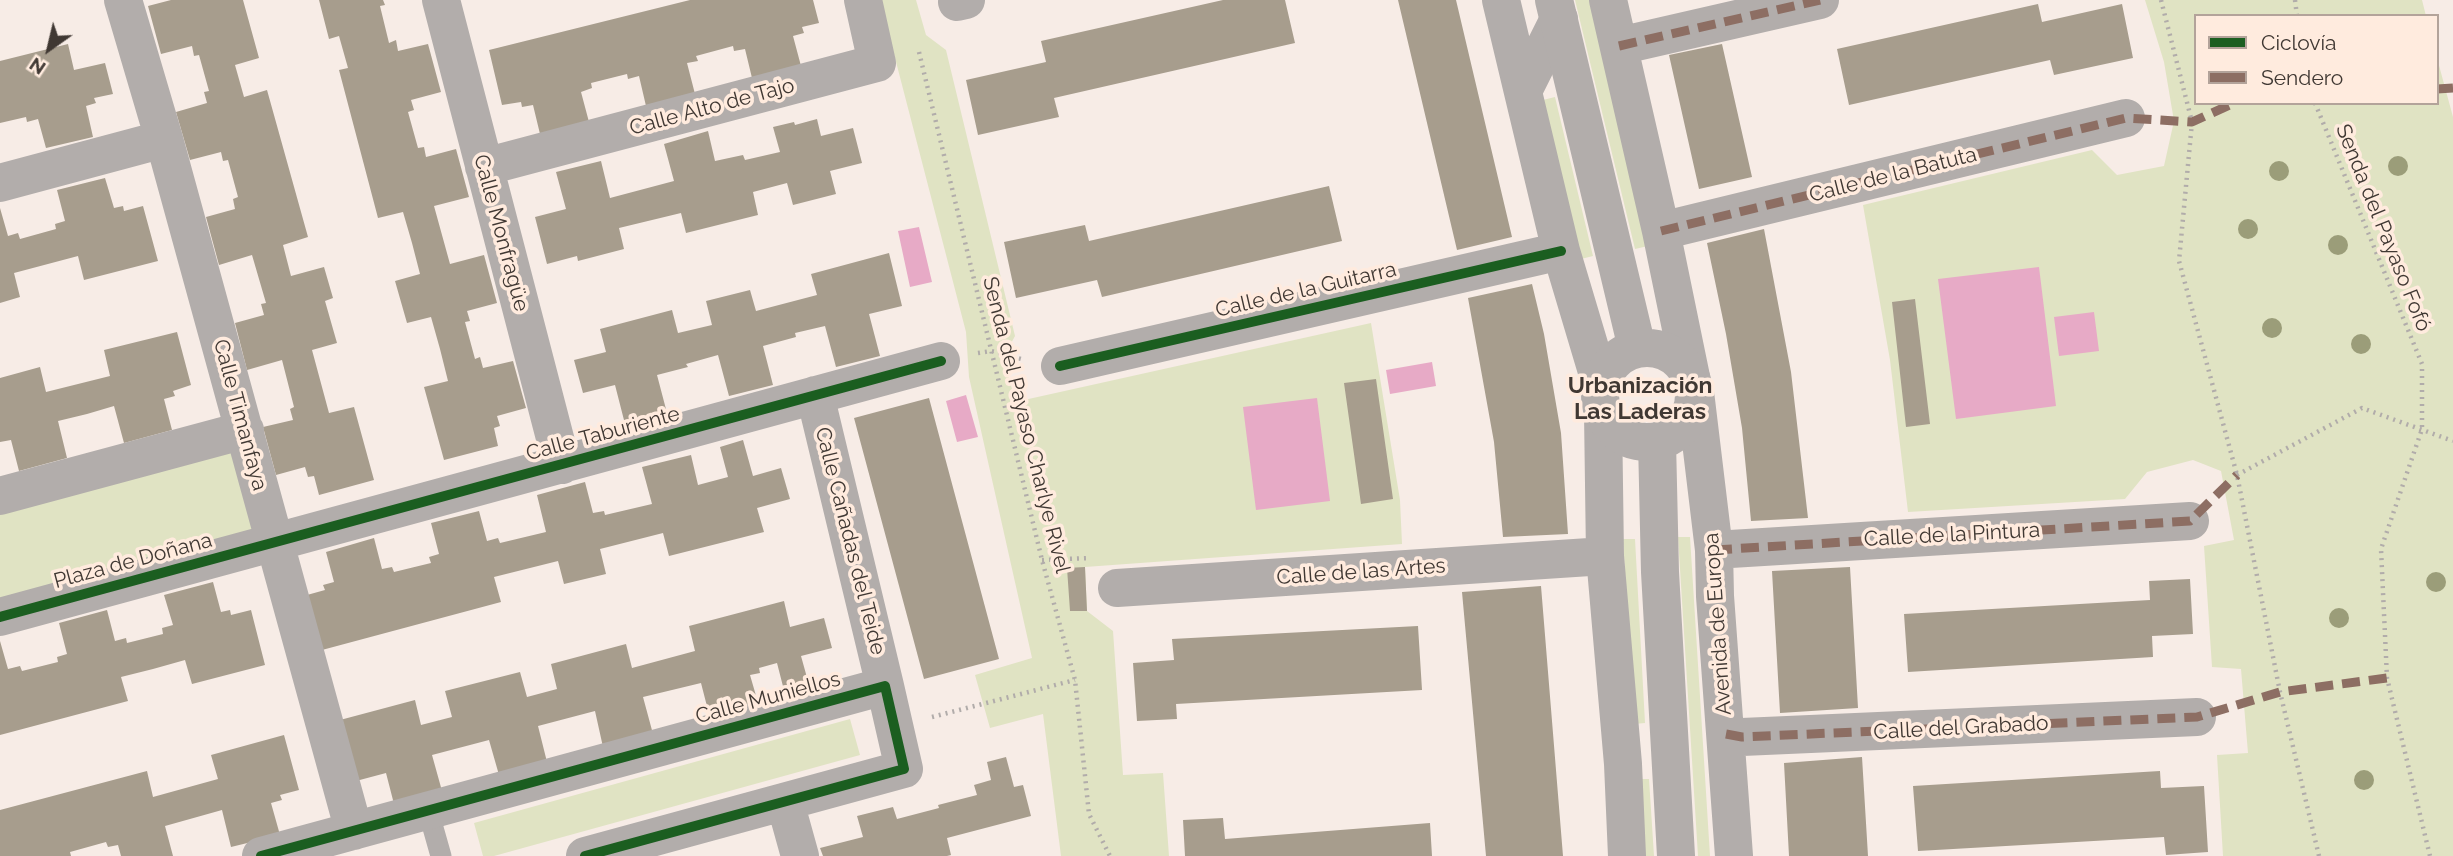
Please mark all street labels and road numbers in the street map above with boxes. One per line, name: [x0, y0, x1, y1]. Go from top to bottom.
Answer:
street label: Calle Alto de Tajo: [627, 73, 797, 141]
street label: Senda del Payaso Fofó: [2330, 121, 2436, 335]
street label: Calle de la Batuta: [1807, 142, 1979, 208]
street label: Calle Monfragüe: [468, 152, 534, 314]
street label: Calle de la Guitarra: [1213, 257, 1399, 323]
street label: Senda del Payaso Charlye Rivel: [977, 274, 1075, 576]
street label: Calle Timanfaya: [208, 337, 272, 493]
street label: Calle Taburiente: [523, 401, 683, 467]
street label: Calle Cañadas del Teide: [810, 425, 890, 657]
street label: Calle de la Pintura: [1863, 518, 2041, 552]
street label: Plaza de Doñana: [51, 528, 215, 594]
street label: Avenida de Europa: [1699, 532, 1737, 716]
street label: Calle de las Artes: [1276, 554, 1446, 590]
street label: Calle Muniellos: [693, 667, 843, 729]
street label: Calle del Grabado: [1873, 711, 2049, 745]

